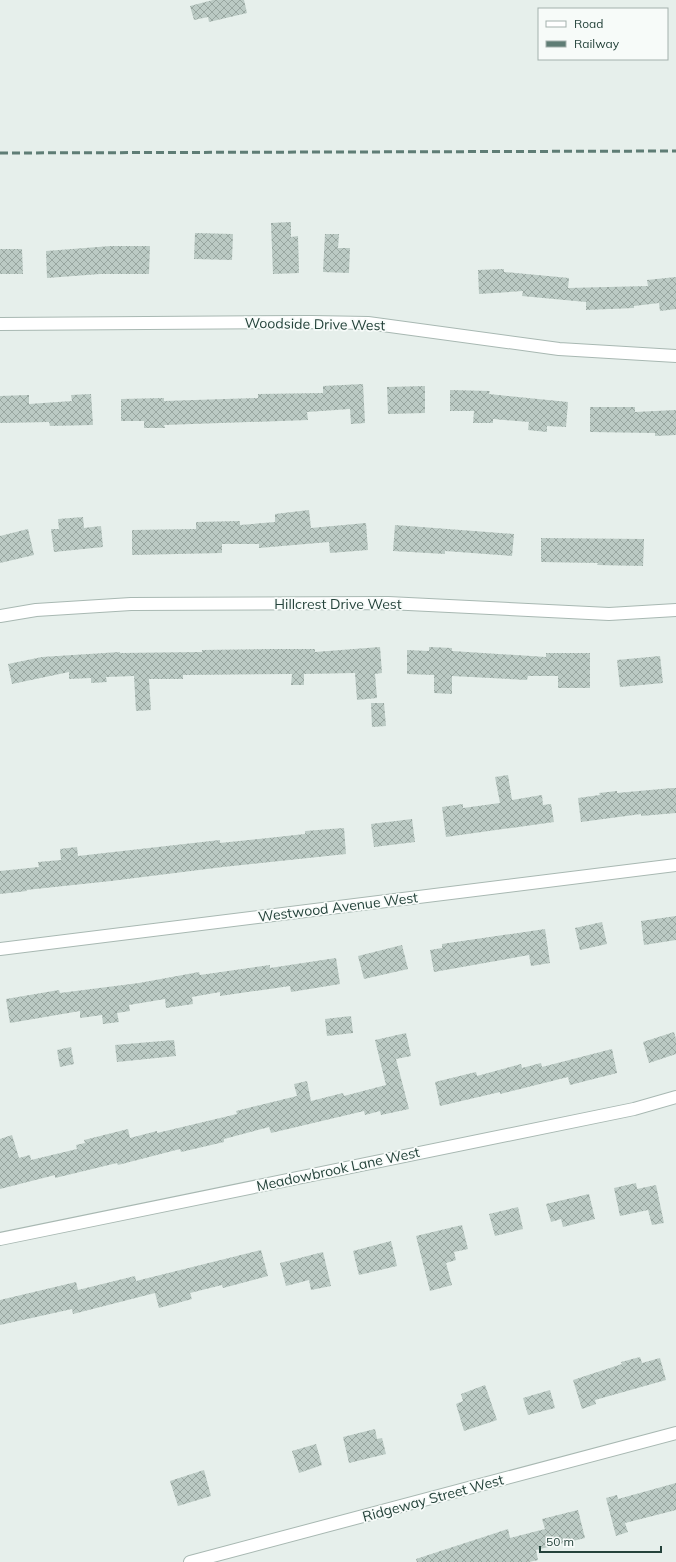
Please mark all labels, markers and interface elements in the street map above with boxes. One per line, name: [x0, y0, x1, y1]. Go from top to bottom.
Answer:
legend: [538, 8, 668, 60]
text: Road: [574, 16, 603, 31]
text: Railway: [574, 36, 620, 51]
street label: Woodside Drive West: [245, 314, 386, 334]
street label: Hillcrest Drive West: [274, 595, 402, 613]
street label: Westwood Avenue West: [257, 888, 419, 926]
street label: Meadowbrook Lane West: [255, 1143, 421, 1195]
street label: Ridgeway Street West: [360, 1470, 506, 1526]
scale bar: [540, 1528, 661, 1554]
text: 50 m: [546, 1534, 574, 1549]

